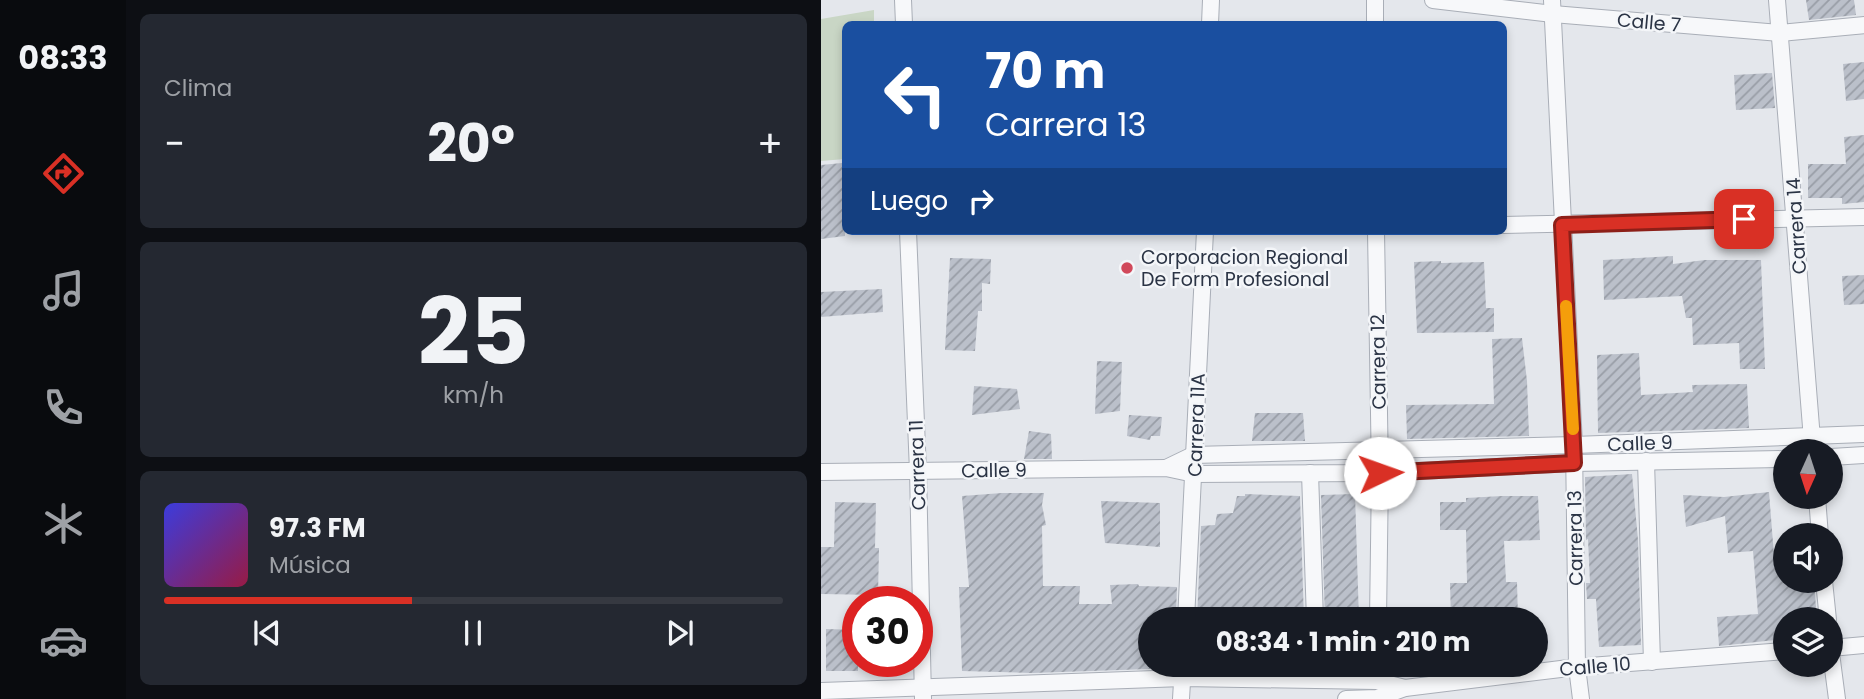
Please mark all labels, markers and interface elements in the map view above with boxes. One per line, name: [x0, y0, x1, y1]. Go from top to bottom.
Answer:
street label: Calle 7: [1616, 6, 1682, 39]
text: 08:33: [18, 35, 108, 80]
text: 70 m: [985, 37, 1105, 105]
icon: left: [870, 49, 961, 140]
text: Clima: [164, 72, 232, 104]
text: Carrera 13: [985, 102, 1146, 147]
text: 20°: [427, 107, 515, 180]
text: −: [164, 117, 185, 170]
text: +: [757, 117, 783, 170]
icon: directions: [39, 149, 88, 198]
street label: Carrera 14: [1780, 177, 1813, 275]
icon: right: [962, 182, 1000, 220]
text: Luego: [870, 183, 948, 219]
pin: [1714, 189, 1774, 249]
icon: arrive: [1725, 200, 1763, 238]
place label: Corporacion Regional De Form Profesional: [1141, 244, 1348, 293]
marker: Corporacion Regional De Form Profesional: [1119, 260, 1135, 276]
icon: music: [39, 266, 88, 315]
text: 25: [418, 268, 529, 396]
street label: Carrera 12: [1364, 314, 1393, 410]
street label: Carrera 11A: [1181, 373, 1212, 477]
text: km/h: [443, 379, 504, 411]
icon: phone: [39, 383, 88, 432]
street label: Carrera 11: [902, 419, 933, 511]
street label: Calle 9: [1607, 429, 1673, 458]
position arrow: [1343, 436, 1417, 510]
north arrow: [1773, 439, 1843, 509]
map controls: [1773, 439, 1843, 677]
street label: Calle 9: [961, 456, 1027, 485]
street label: Carrera 13: [1561, 490, 1590, 586]
icon: climate: [39, 499, 88, 548]
text: 97.3 FM: [269, 510, 366, 546]
button: sound: [1773, 523, 1843, 593]
text: Música: [269, 549, 351, 581]
speed limit sign: 30: [842, 586, 933, 677]
button: layers: [1773, 607, 1843, 677]
icon: previous: [248, 614, 286, 652]
icon: pause: [454, 614, 492, 652]
icon: next: [661, 614, 699, 652]
icon: car: [39, 616, 88, 665]
text: 08:34 · 1 min · 210 m: [1216, 624, 1470, 660]
street label: Calle 10: [1558, 650, 1632, 683]

